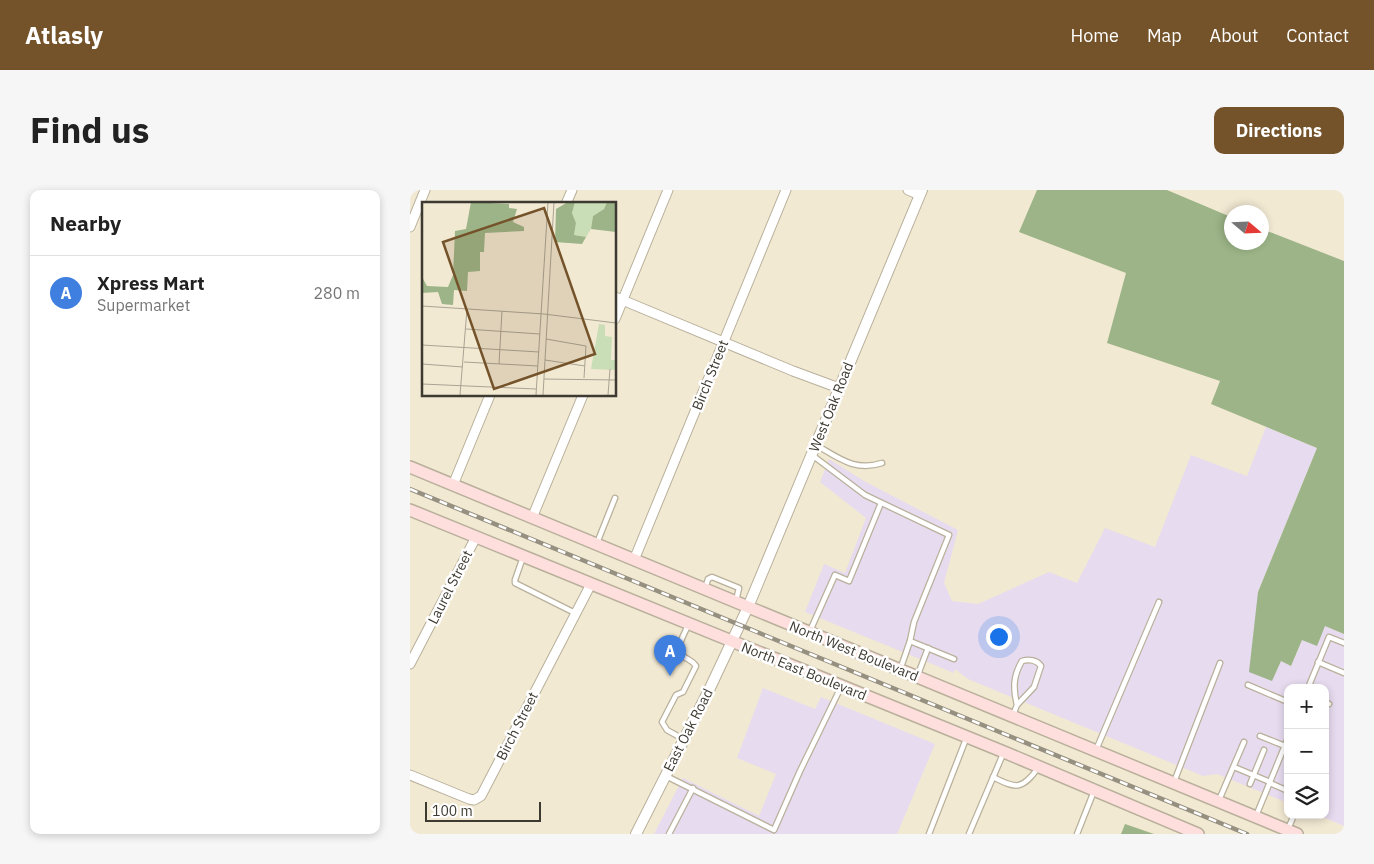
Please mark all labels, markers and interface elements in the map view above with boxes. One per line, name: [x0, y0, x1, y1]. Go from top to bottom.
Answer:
text: Atlasly: [25, 19, 103, 51]
text: Home: [1071, 24, 1119, 47]
text: Map: [1147, 24, 1182, 47]
text: About: [1210, 24, 1258, 47]
text: Contact: [1286, 24, 1349, 47]
text: Find us: [30, 107, 149, 153]
button: Directions: [1214, 107, 1344, 154]
inset map: [422, 202, 616, 396]
north arrow: [1224, 205, 1269, 250]
text: Nearby: [50, 209, 121, 237]
text: Xpress Mart: [97, 271, 205, 295]
text: A: [61, 283, 71, 303]
text: 280 m: [313, 283, 360, 303]
text: Supermarket: [97, 295, 190, 315]
street label: Birch Street: [688, 337, 732, 413]
street label: West Oak Road: [805, 360, 857, 454]
street label: Laurel Street: [424, 547, 476, 627]
street label: North West Boulevard: [787, 617, 921, 685]
your location: [986, 624, 1012, 650]
pin: A: [654, 635, 686, 676]
street label: North East Boulevard: [739, 638, 869, 704]
map controls: [1284, 684, 1329, 819]
button: +: [1284, 684, 1329, 729]
street label: East Oak Road: [659, 685, 717, 775]
street label: Birch Street: [492, 689, 542, 763]
button: −: [1284, 729, 1329, 774]
button: layers: [1284, 774, 1329, 819]
scale bar: [425, 799, 541, 822]
text: 100 m: [432, 802, 473, 820]

